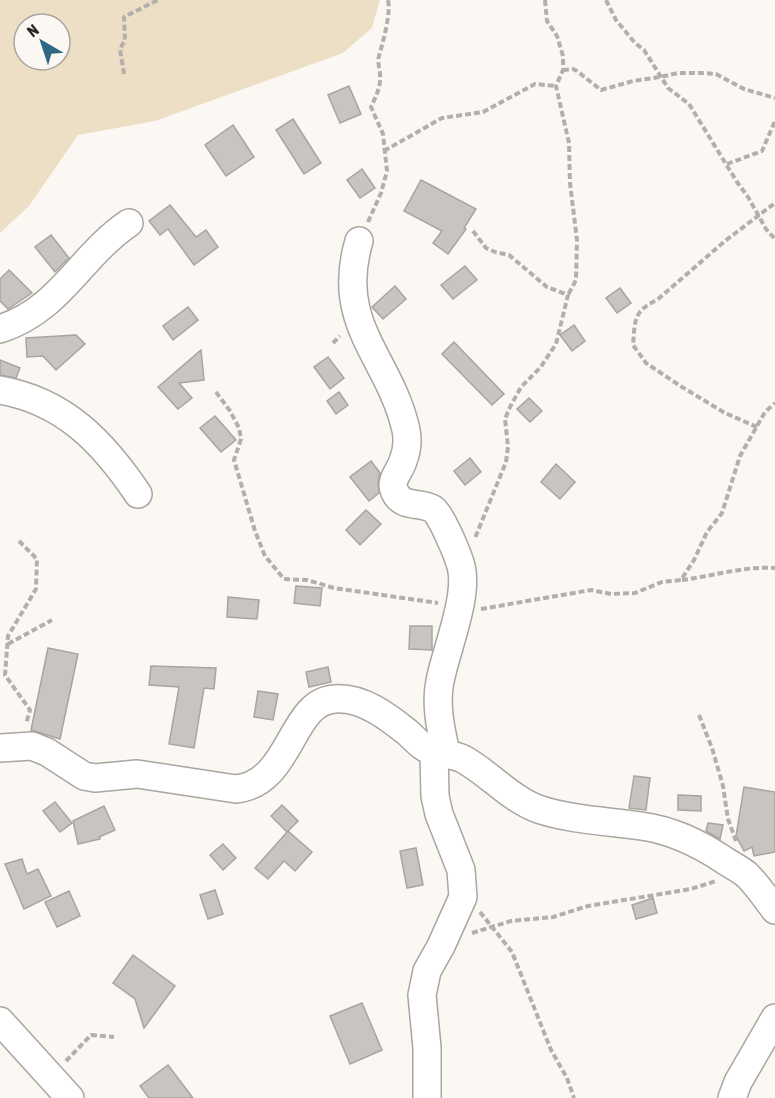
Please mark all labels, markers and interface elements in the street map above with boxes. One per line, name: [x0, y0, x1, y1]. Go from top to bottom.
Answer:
north arrow: [12, 12, 72, 72]
text: N: [23, 20, 42, 40]

